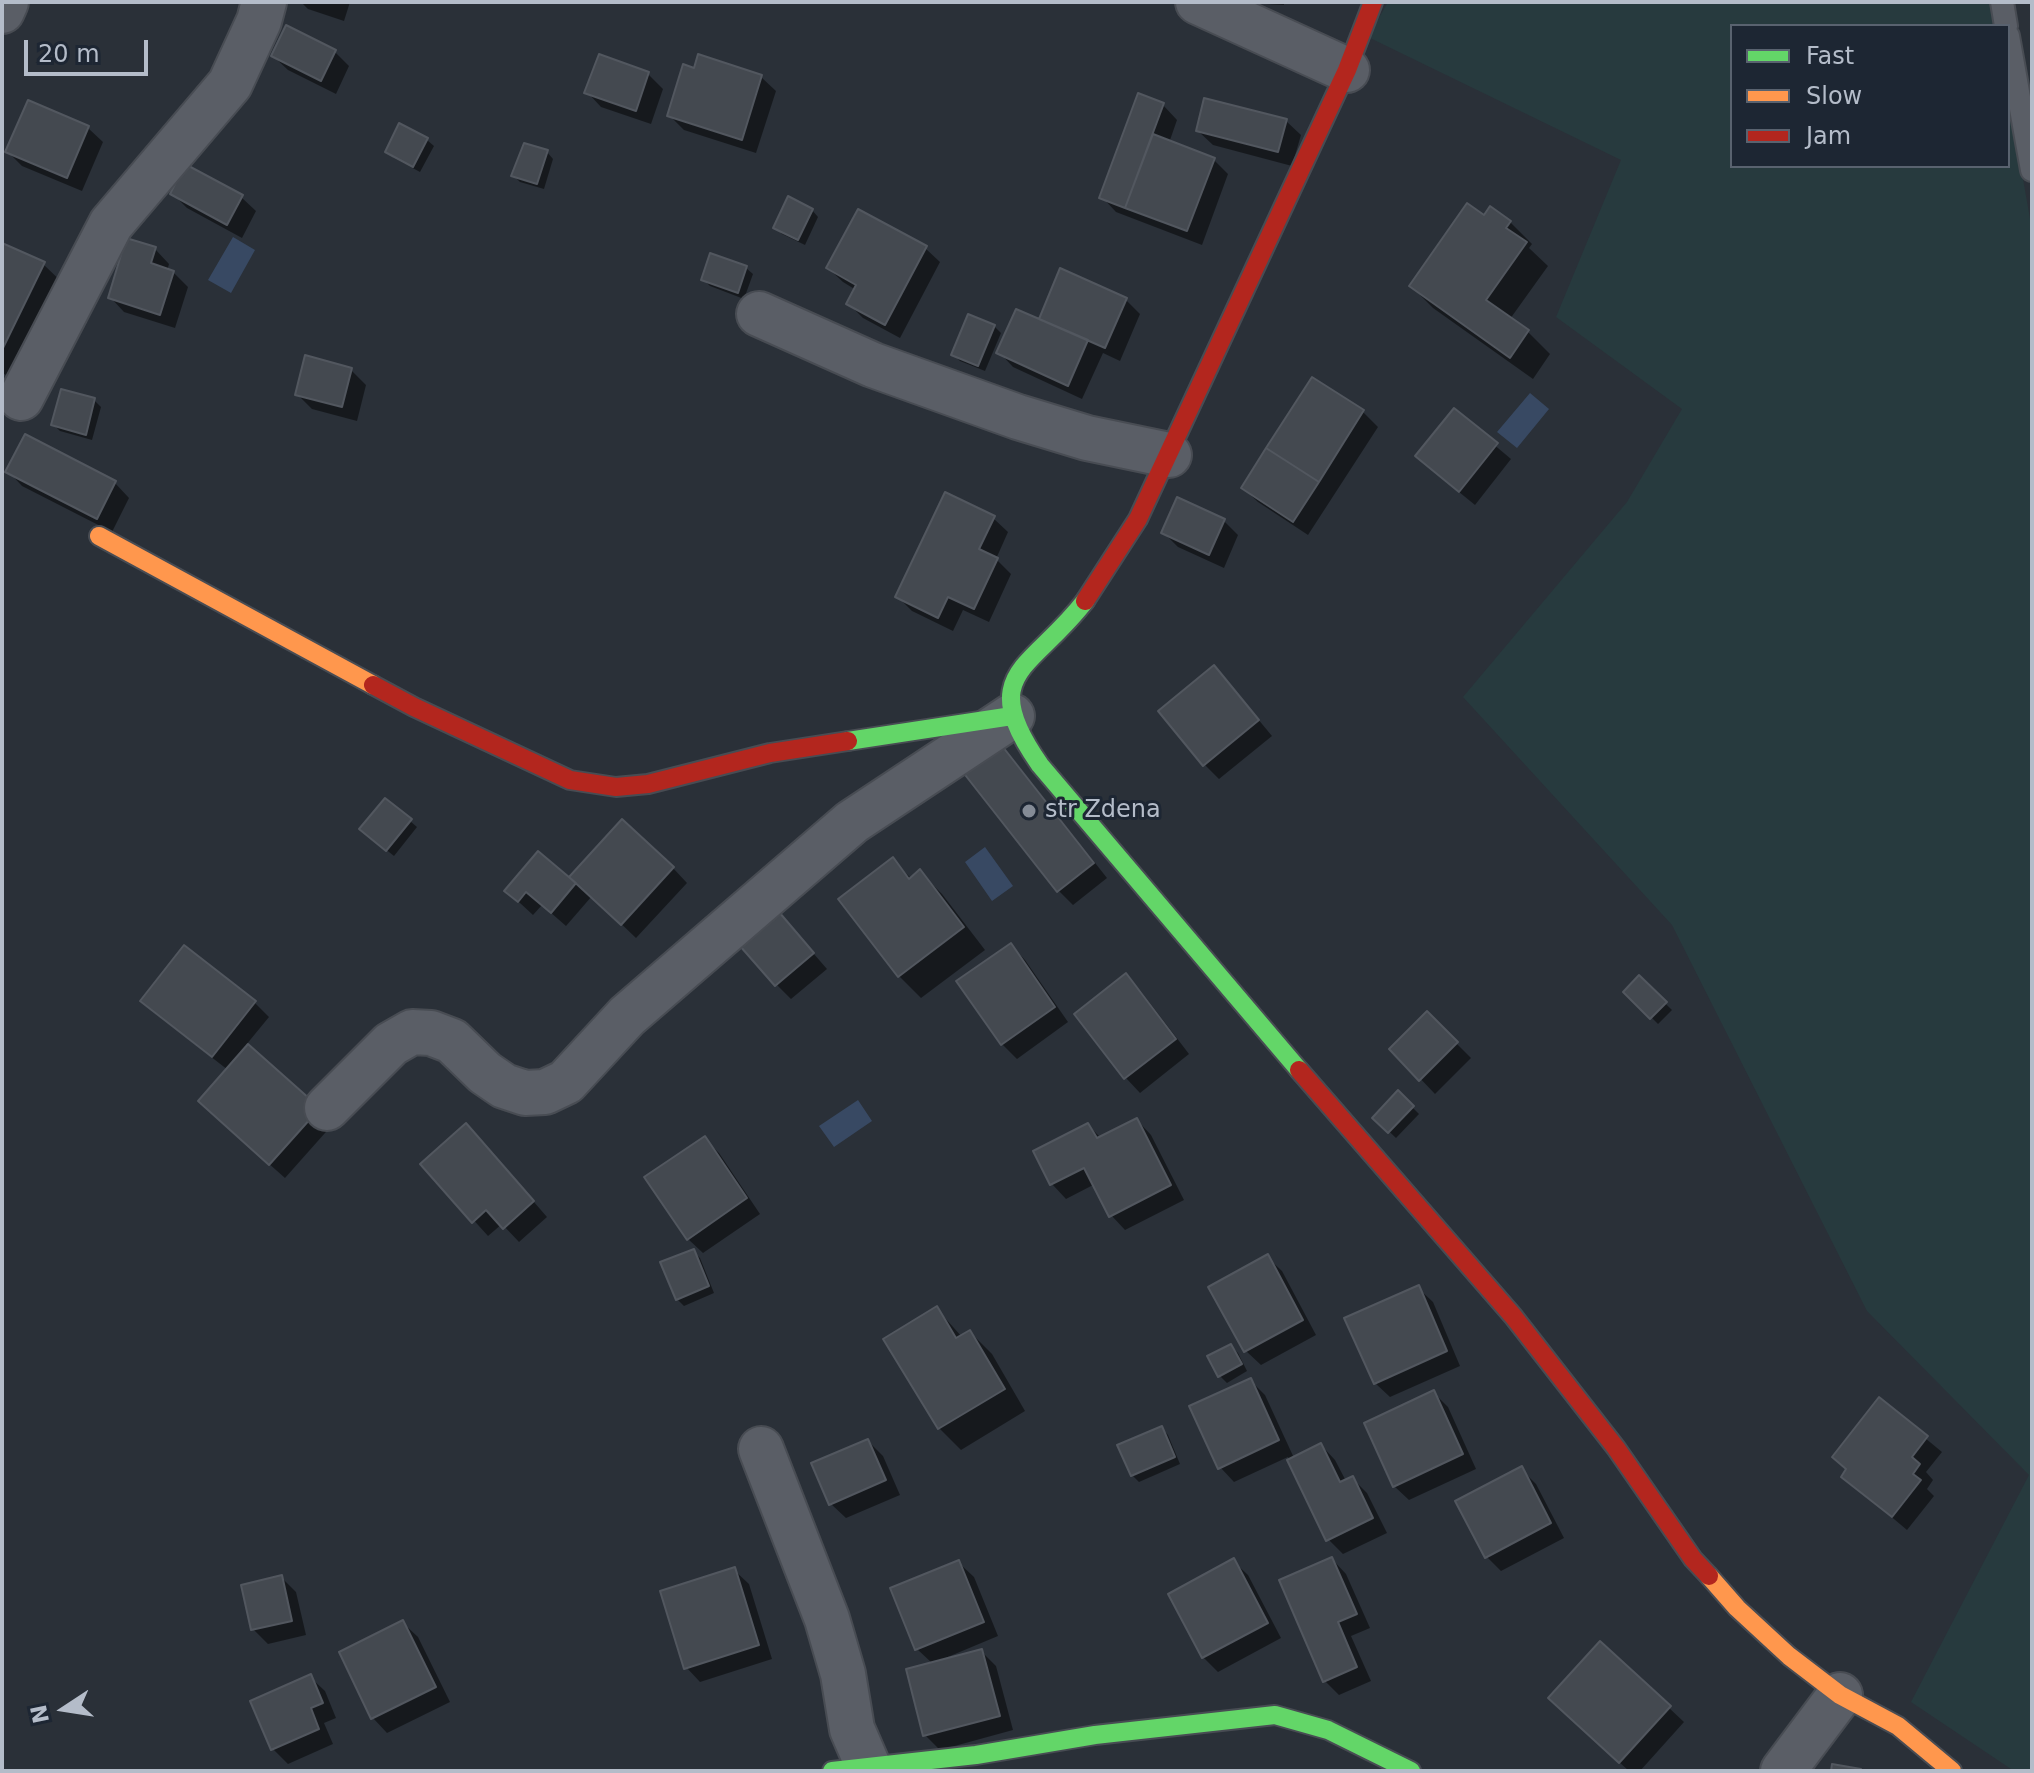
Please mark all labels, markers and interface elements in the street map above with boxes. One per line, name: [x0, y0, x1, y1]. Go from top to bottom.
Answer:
scale bar: [28, 24, 152, 74]
legend: [1730, 24, 2010, 168]
text: 20 m: [38, 40, 100, 68]
text: Fast: [1806, 42, 1854, 70]
text: Slow: [1806, 82, 1862, 110]
text: Jam: [1806, 122, 1851, 150]
place label: str Zdena: [1045, 797, 1161, 825]
marker: str Zdena: [1020, 802, 1038, 820]
north arrow: [24, 1669, 104, 1749]
text: N: [26, 1702, 54, 1726]

